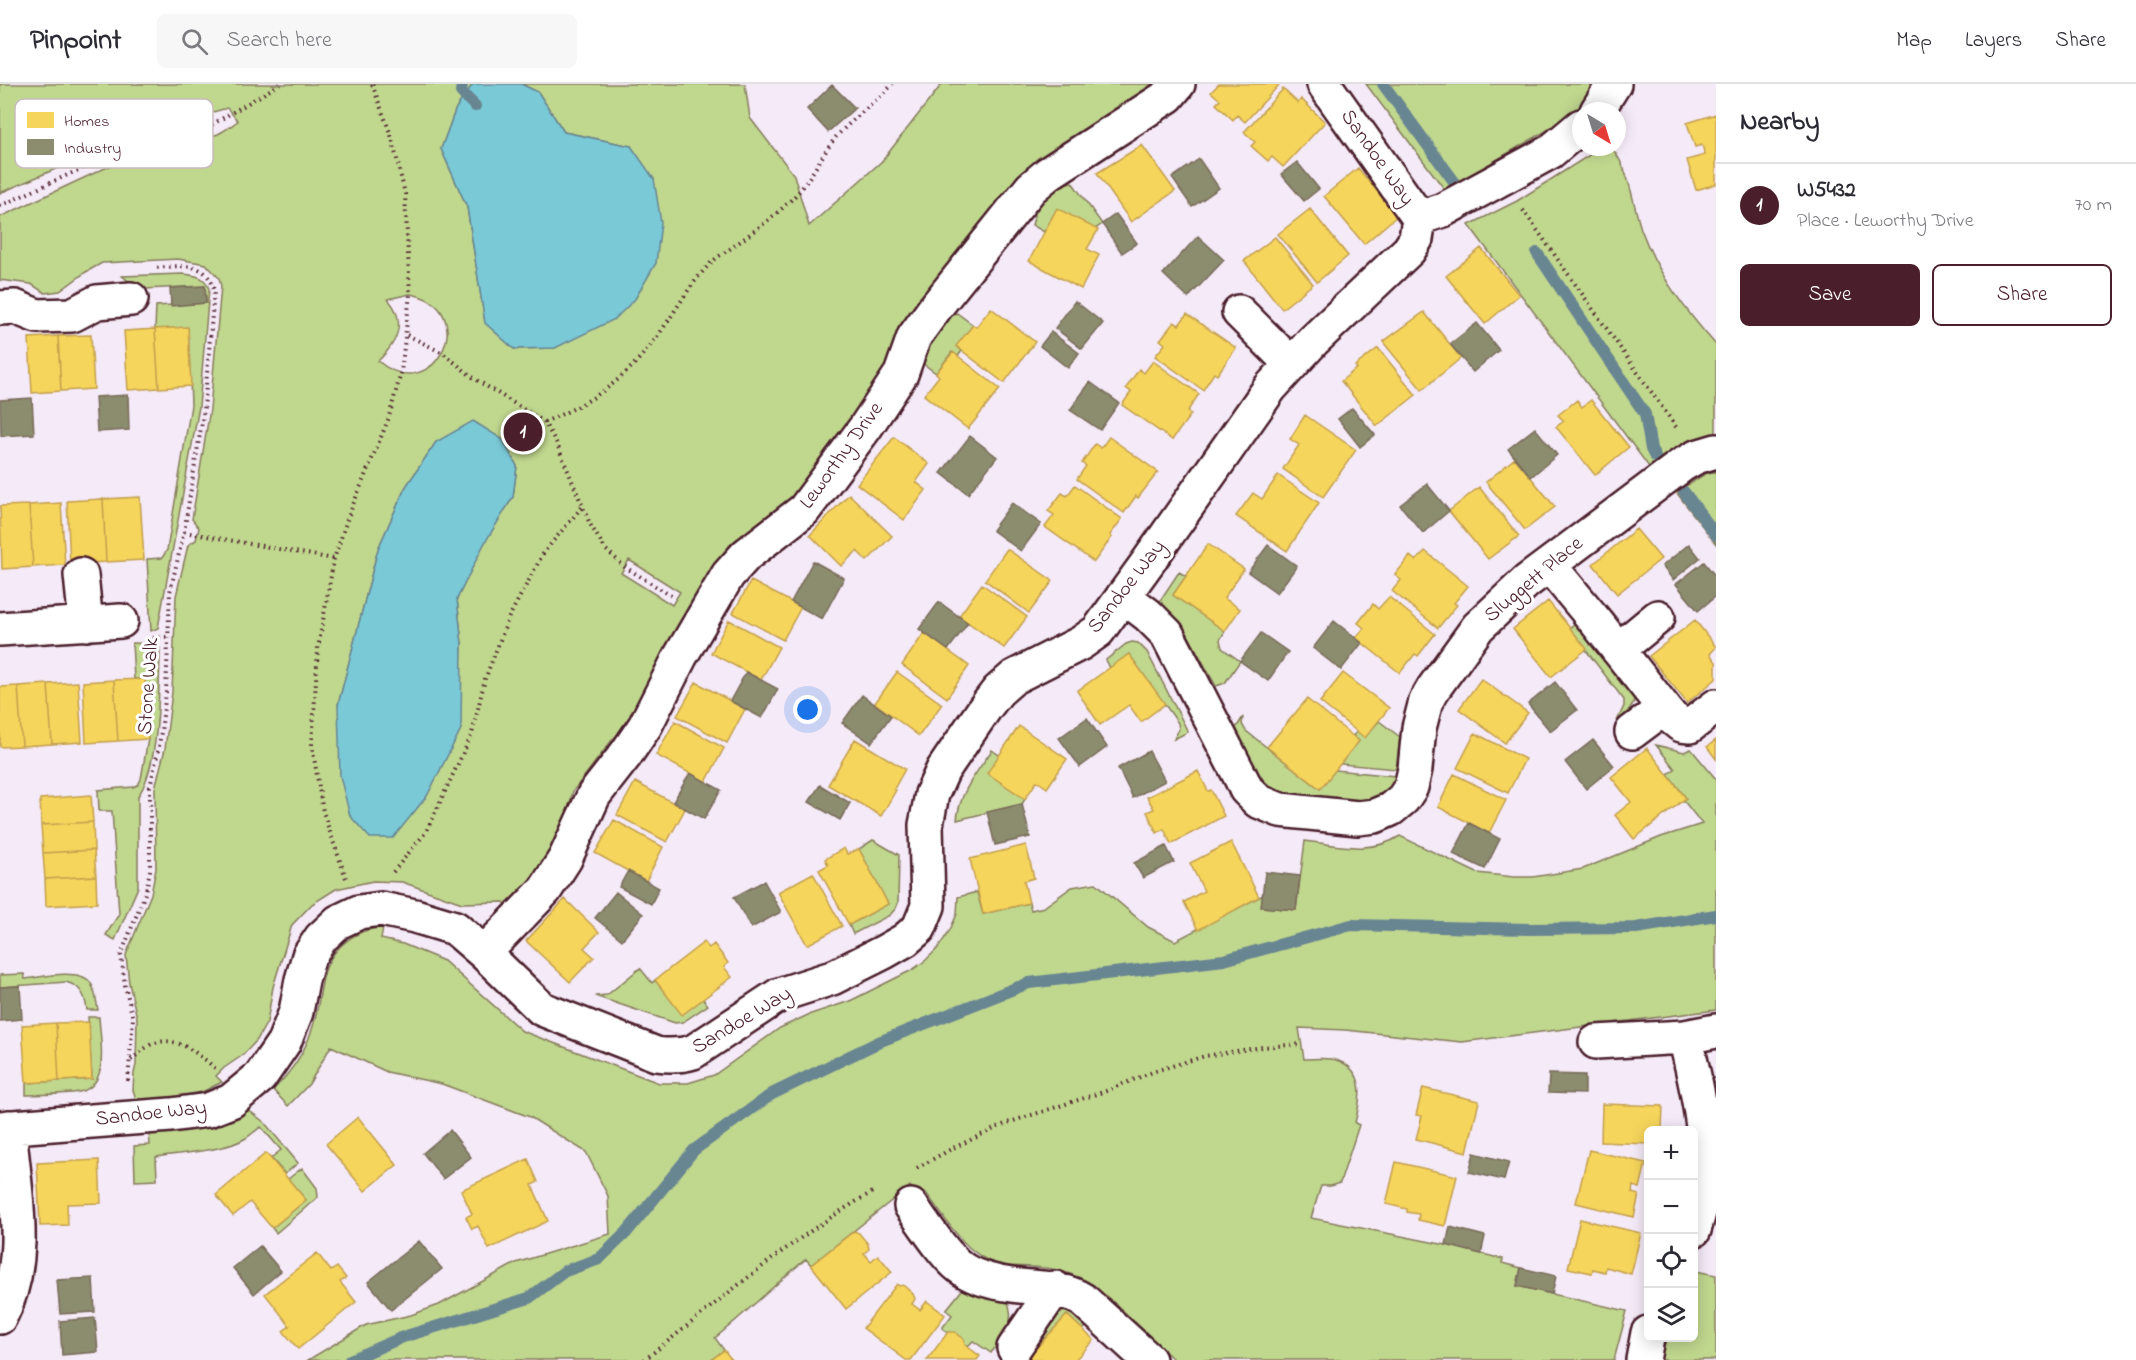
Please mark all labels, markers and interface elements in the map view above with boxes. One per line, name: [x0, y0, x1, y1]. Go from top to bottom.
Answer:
search box: [157, 14, 577, 68]
text: Pinpoint: [30, 21, 121, 62]
icon: search: [178, 25, 211, 58]
text: Search here: [226, 25, 332, 57]
text: Map: [1896, 26, 1932, 56]
text: Layers: [1965, 26, 2022, 56]
text: Share: [2055, 26, 2106, 56]
legend: [15, 99, 213, 168]
north arrow: [1572, 102, 1626, 156]
street label: Sandoe Way: [1331, 104, 1421, 214]
text: Nearby: [1740, 104, 1819, 142]
text: Homes: [64, 110, 109, 134]
text: Industry: [64, 137, 121, 161]
text: W5432: [1797, 175, 1856, 207]
text: 1: [1756, 191, 1763, 220]
text: 70 m: [2075, 191, 2112, 220]
text: Place · Leworthy Drive: [1797, 207, 1974, 236]
button: Save: [1740, 264, 1920, 326]
button: Share: [1932, 264, 2112, 326]
street label: Leworthy Drive: [793, 396, 893, 517]
pin: 1: [504, 410, 542, 454]
street label: Sluggett Place: [1478, 529, 1592, 632]
street label: Sandoe Way: [1081, 534, 1175, 642]
street label: Stone Walk: [131, 636, 167, 735]
your location: [793, 695, 822, 724]
street label: Sandoe Way: [686, 979, 799, 1064]
street label: Sandoe Way: [94, 1093, 208, 1137]
map controls: [1644, 1126, 1698, 1342]
button: +: [1644, 1126, 1698, 1180]
button: −: [1644, 1180, 1698, 1234]
button: locate: [1644, 1234, 1698, 1288]
button: layers: [1644, 1288, 1698, 1342]

